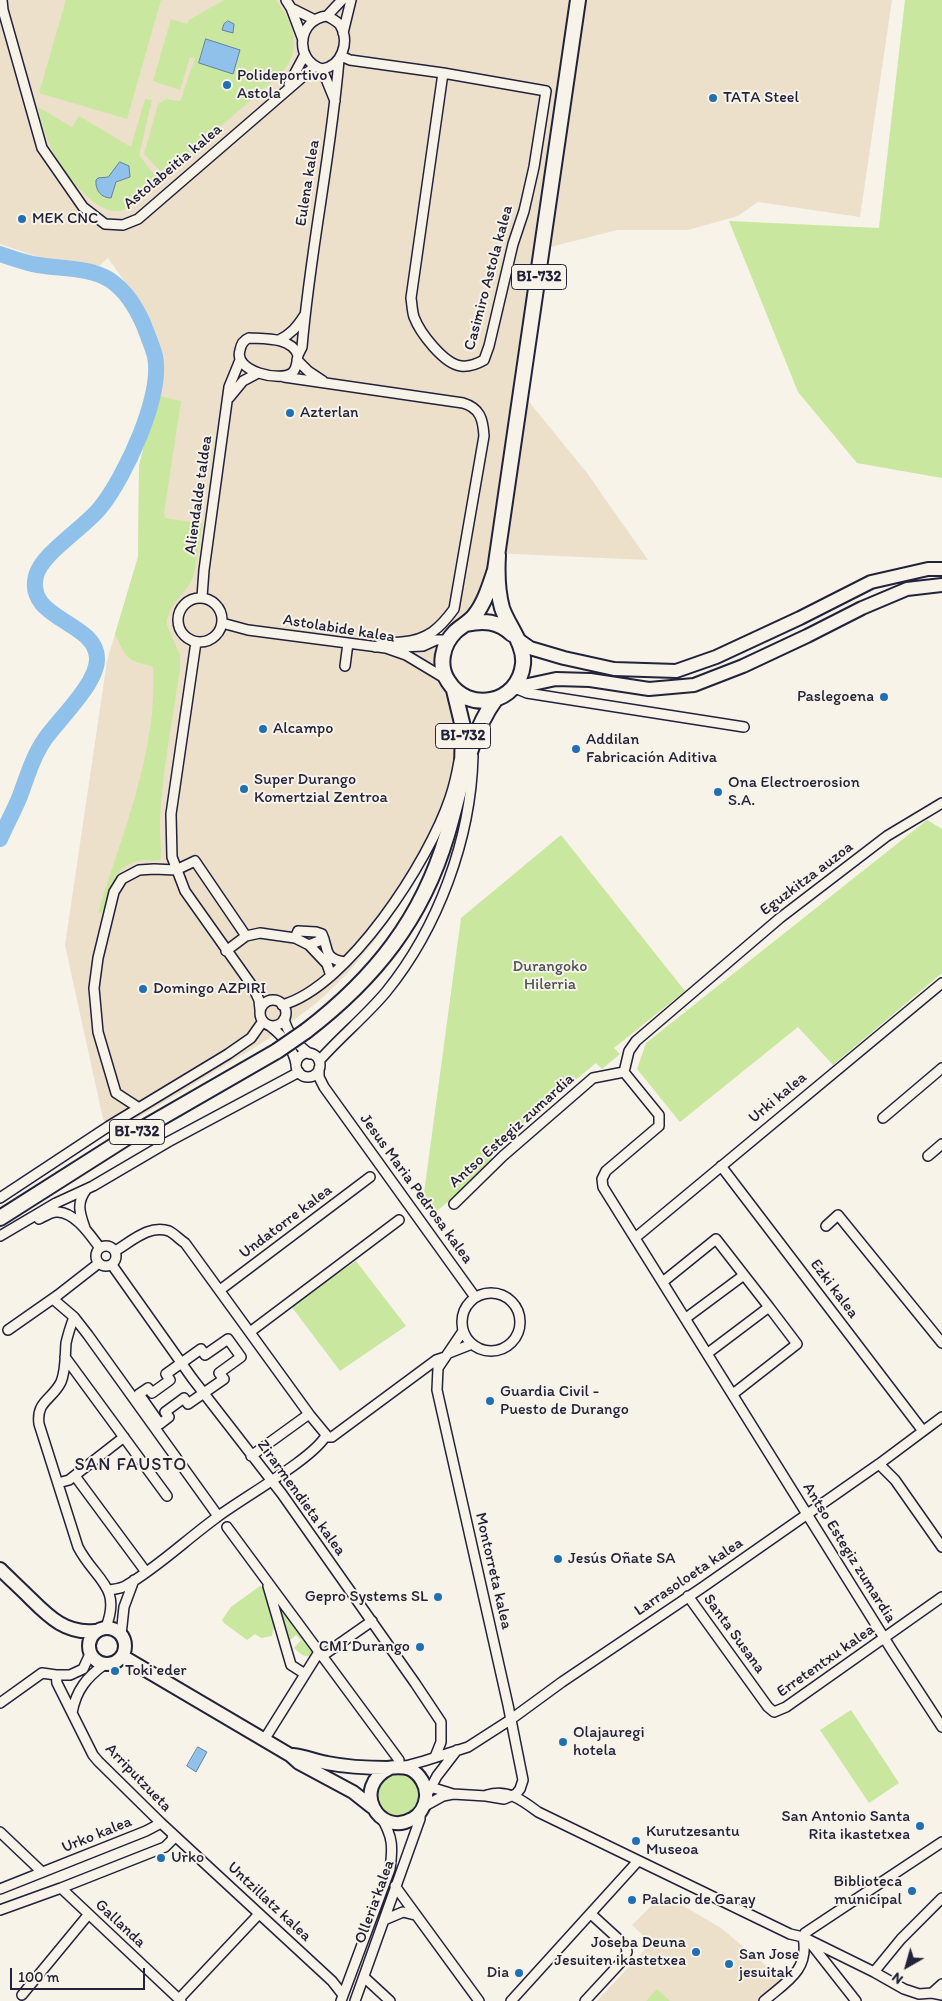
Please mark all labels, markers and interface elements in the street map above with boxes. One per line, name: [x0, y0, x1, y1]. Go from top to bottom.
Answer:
place label: Polideportivo Astola: [237, 66, 327, 104]
marker: Polideportivo Astola: [221, 79, 233, 91]
place label: TATA Steel: [723, 88, 799, 108]
marker: TATA Steel: [707, 92, 719, 104]
street label: Astolabeitia kalea: [120, 120, 226, 214]
street label: Eulena kalea: [292, 138, 324, 228]
street label: Casimiro Astola kalea: [460, 203, 518, 353]
place label: MEK CNC: [32, 209, 98, 229]
marker: MEK CNC: [16, 213, 28, 225]
road number: BI-732: [512, 264, 566, 290]
place label: Azterlan: [300, 403, 359, 423]
marker: Azterlan: [284, 407, 296, 419]
street label: Aliendalde taldea: [181, 434, 217, 556]
street label: Astolabide kalea: [282, 611, 396, 647]
place label: Paslegoena: [797, 687, 874, 707]
marker: Paslegoena: [878, 691, 890, 703]
place label: Alcampo: [273, 719, 333, 739]
marker: Alcampo: [257, 723, 269, 735]
road number: BI-732: [436, 724, 490, 748]
place label: Addilan Fabricación Aditiva: [586, 730, 717, 768]
marker: Addilan Fabricación Aditiva: [570, 743, 582, 755]
place label: Super Durango Komertzial Zentroa: [254, 770, 388, 808]
place label: Ona Electroerosion S.A.: [728, 773, 860, 811]
marker: Super Durango Komertzial Zentroa: [238, 783, 250, 795]
marker: Ona Electroerosion S.A.: [712, 786, 724, 798]
street label: Eguzkitza auzoa: [757, 838, 857, 920]
park label: Durangoko Hilerria: [513, 957, 587, 995]
place label: Domingo AZPIRI: [153, 979, 266, 999]
marker: Domingo AZPIRI: [137, 983, 149, 995]
street label: Urki kalea: [745, 1068, 811, 1128]
street label: Antso Estegiz zumardia: [445, 1070, 579, 1192]
street label: Jesus Maria Pedrosa kalea: [355, 1110, 477, 1268]
road number: BI-732: [110, 1120, 164, 1144]
street label: Undatorre kalea: [236, 1181, 336, 1263]
street label: Ezki kalea: [806, 1256, 862, 1322]
place label: Guardia Civil - Puesto de Durango: [500, 1382, 629, 1420]
marker: Guardia Civil - Puesto de Durango: [484, 1395, 496, 1407]
street label: Zirarmendieta kalea: [252, 1436, 350, 1560]
district label: SAN FAUSTO: [73, 1454, 189, 1476]
street label: Antso Estegiz zumardia: [798, 1479, 900, 1627]
street label: Montorreta kalea: [470, 1511, 516, 1631]
street label: Larrasoloeta kalea: [631, 1533, 747, 1621]
place label: Jesús Oñate SA: [568, 1549, 676, 1569]
marker: Jesús Oñate SA: [552, 1553, 564, 1565]
place label: Gepro Systems SL: [305, 1587, 428, 1607]
marker: Gepro Systems SL: [432, 1591, 444, 1603]
street label: Santa Susana: [699, 1591, 769, 1677]
street label: Erretentxu kalea: [773, 1620, 879, 1702]
place label: CMI Durango: [319, 1637, 410, 1657]
marker: CMI Durango: [414, 1641, 426, 1653]
place label: Toki eder: [125, 1661, 187, 1681]
marker: Toki eder: [109, 1665, 121, 1677]
place label: Olajauregi hotela: [573, 1723, 644, 1761]
marker: Olajauregi hotela: [557, 1736, 569, 1748]
street label: Arriputzueta: [101, 1740, 175, 1816]
place label: San Antonio Santa Rita ikastetxea: [781, 1807, 910, 1845]
street label: Urko kalea: [59, 1812, 135, 1858]
marker: San Antonio Santa Rita ikastetxea: [914, 1820, 926, 1832]
place label: Kurutzesantu Museoa: [646, 1822, 740, 1860]
marker: Kurutzesantu Museoa: [630, 1835, 642, 1847]
place label: Urko: [171, 1848, 204, 1868]
marker: Urko: [155, 1852, 167, 1864]
street label: Untzillatz kalea: [223, 1858, 315, 1946]
street label: Olleria kalea: [351, 1858, 399, 1946]
place label: Biblioteca municipal: [833, 1872, 902, 1910]
marker: Biblioteca municipal: [906, 1885, 918, 1897]
place label: Palacio de Garay: [642, 1890, 756, 1910]
marker: Palacio de Garay: [626, 1894, 638, 1906]
street label: Gallanda: [91, 1896, 149, 1952]
place label: Joseba Deuna Jesuiten ikastetxea: [554, 1933, 686, 1971]
north arrow: [882, 1941, 932, 1991]
place label: San Jose jesuitak: [739, 1945, 799, 1983]
marker: Joseba Deuna Jesuiten ikastetxea: [690, 1946, 702, 1958]
scale bar: [12, 1958, 148, 1990]
marker: San Jose jesuitak: [723, 1958, 735, 1970]
place label: Dia: [486, 1963, 509, 1983]
marker: Dia: [513, 1967, 525, 1979]
text: 100 m: [18, 1968, 59, 1986]
text: N: [889, 1969, 906, 1988]

